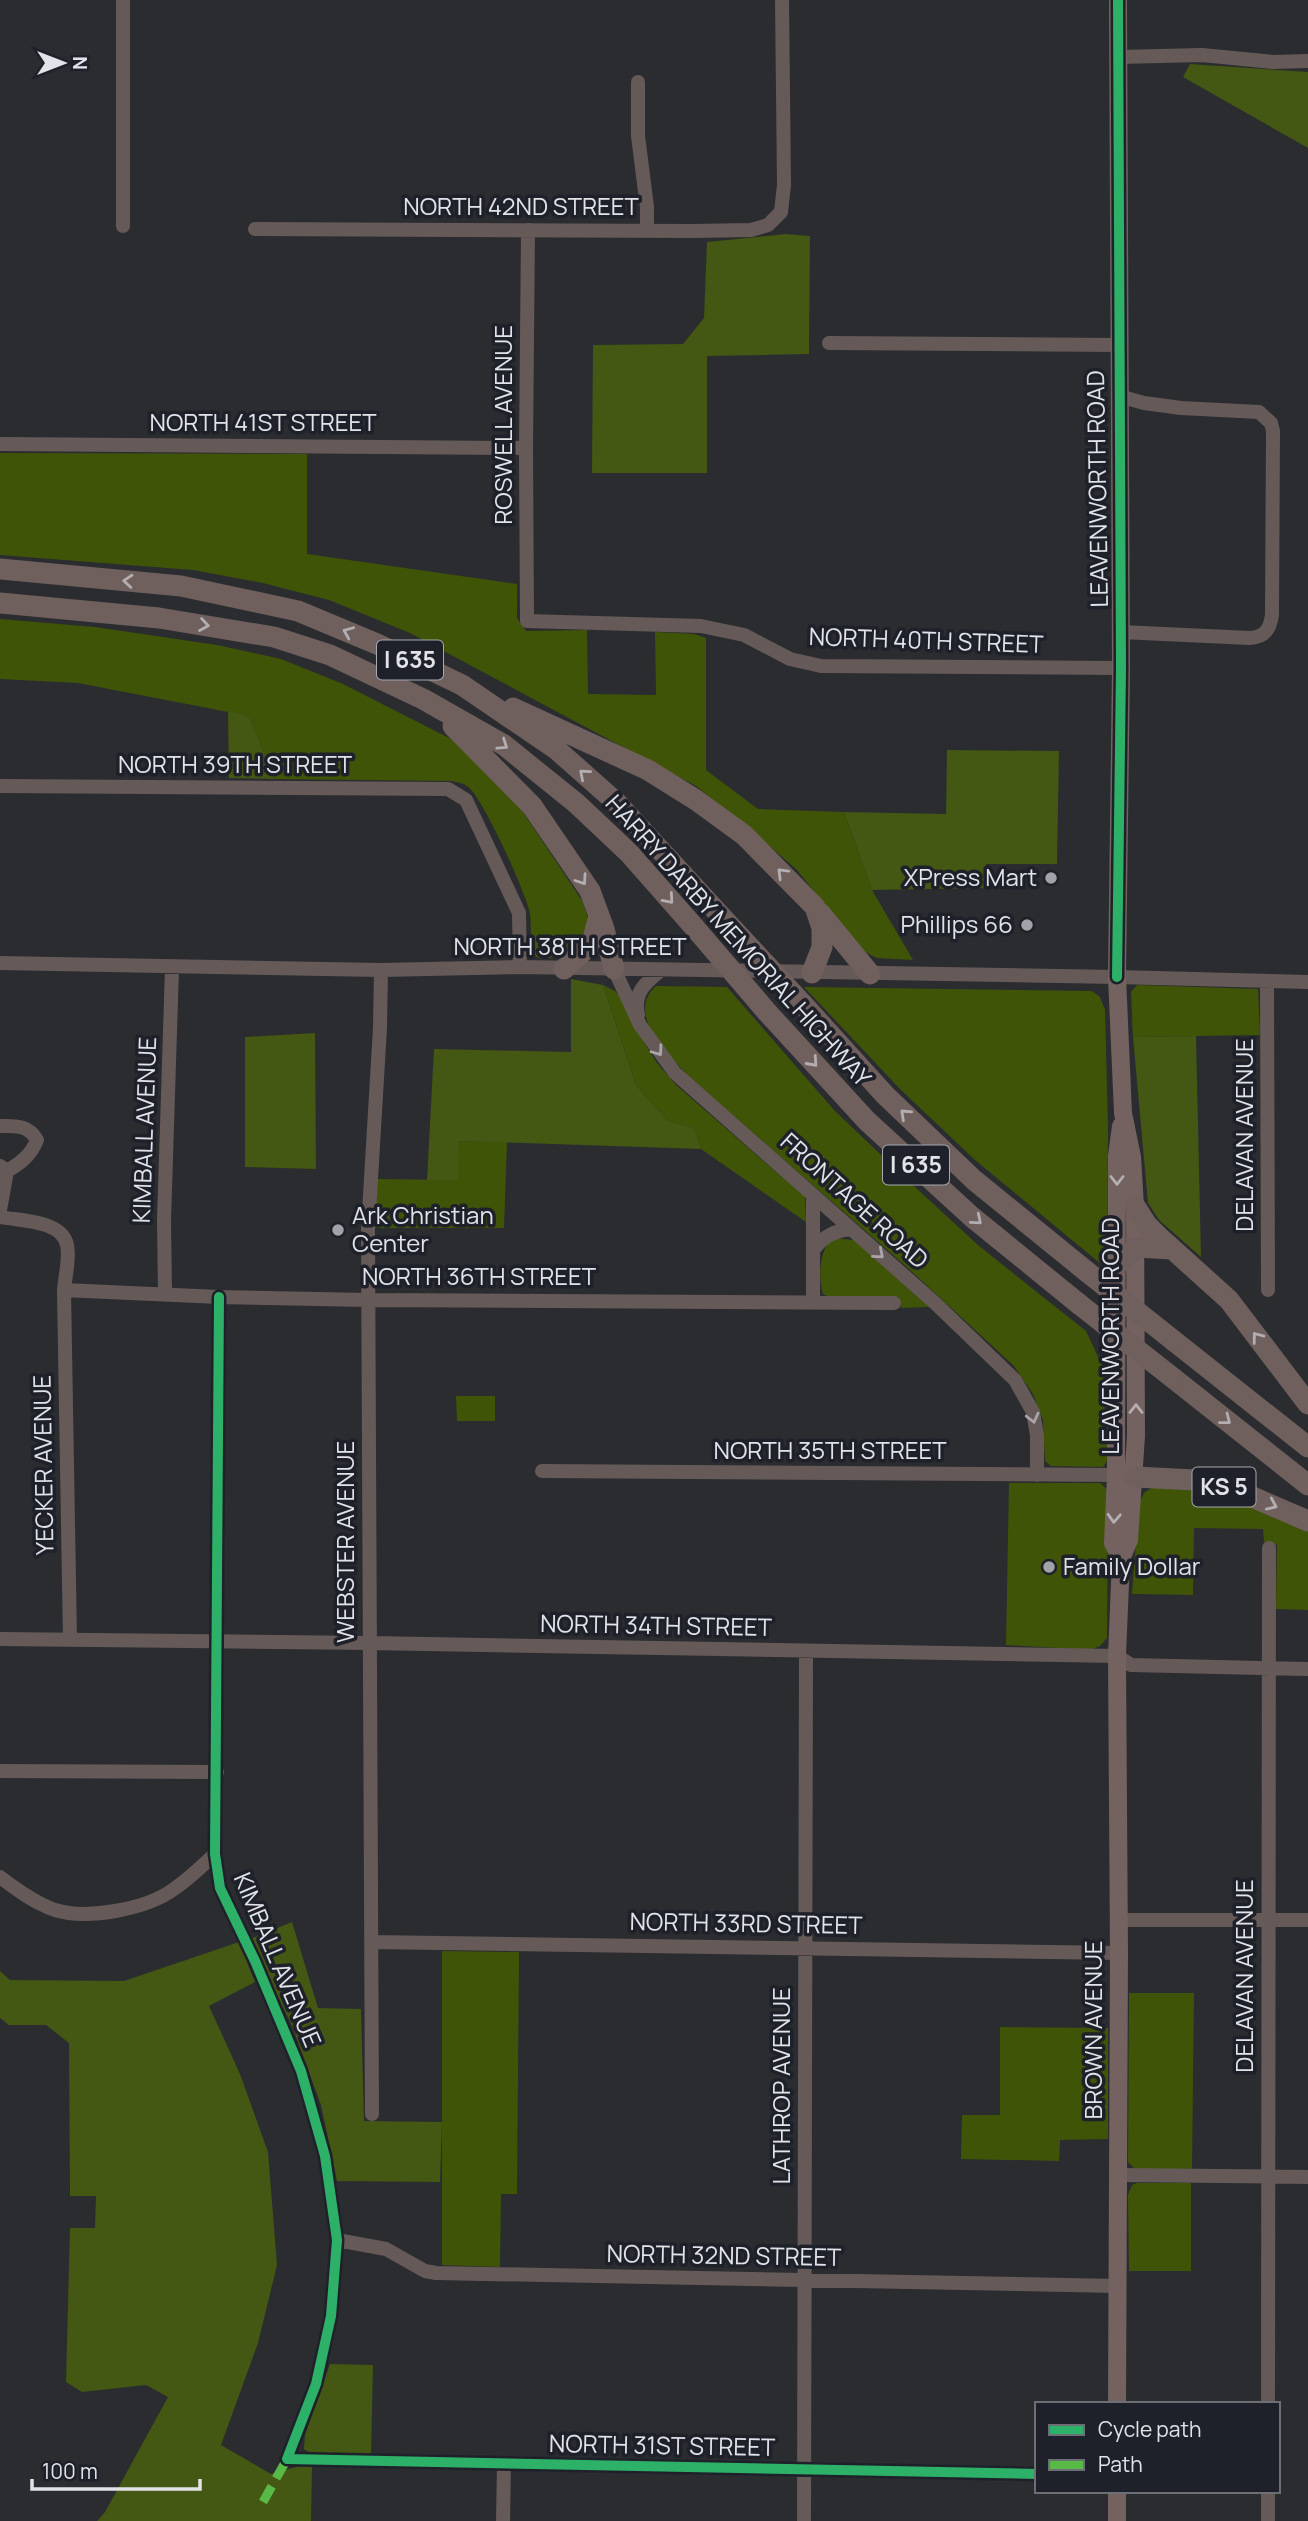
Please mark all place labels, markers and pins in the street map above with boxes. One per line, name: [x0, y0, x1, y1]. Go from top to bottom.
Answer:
place label: XPress Mart: [904, 860, 1037, 893]
marker: XPress Mart: [1043, 870, 1059, 886]
place label: Phillips 66: [901, 907, 1013, 940]
marker: Phillips 66: [1019, 917, 1035, 933]
place label: Ark Christian Center: [352, 1198, 494, 1259]
marker: Ark Christian Center: [330, 1222, 346, 1238]
place label: Family Dollar: [1063, 1549, 1201, 1582]
marker: Family Dollar: [1041, 1559, 1057, 1575]

